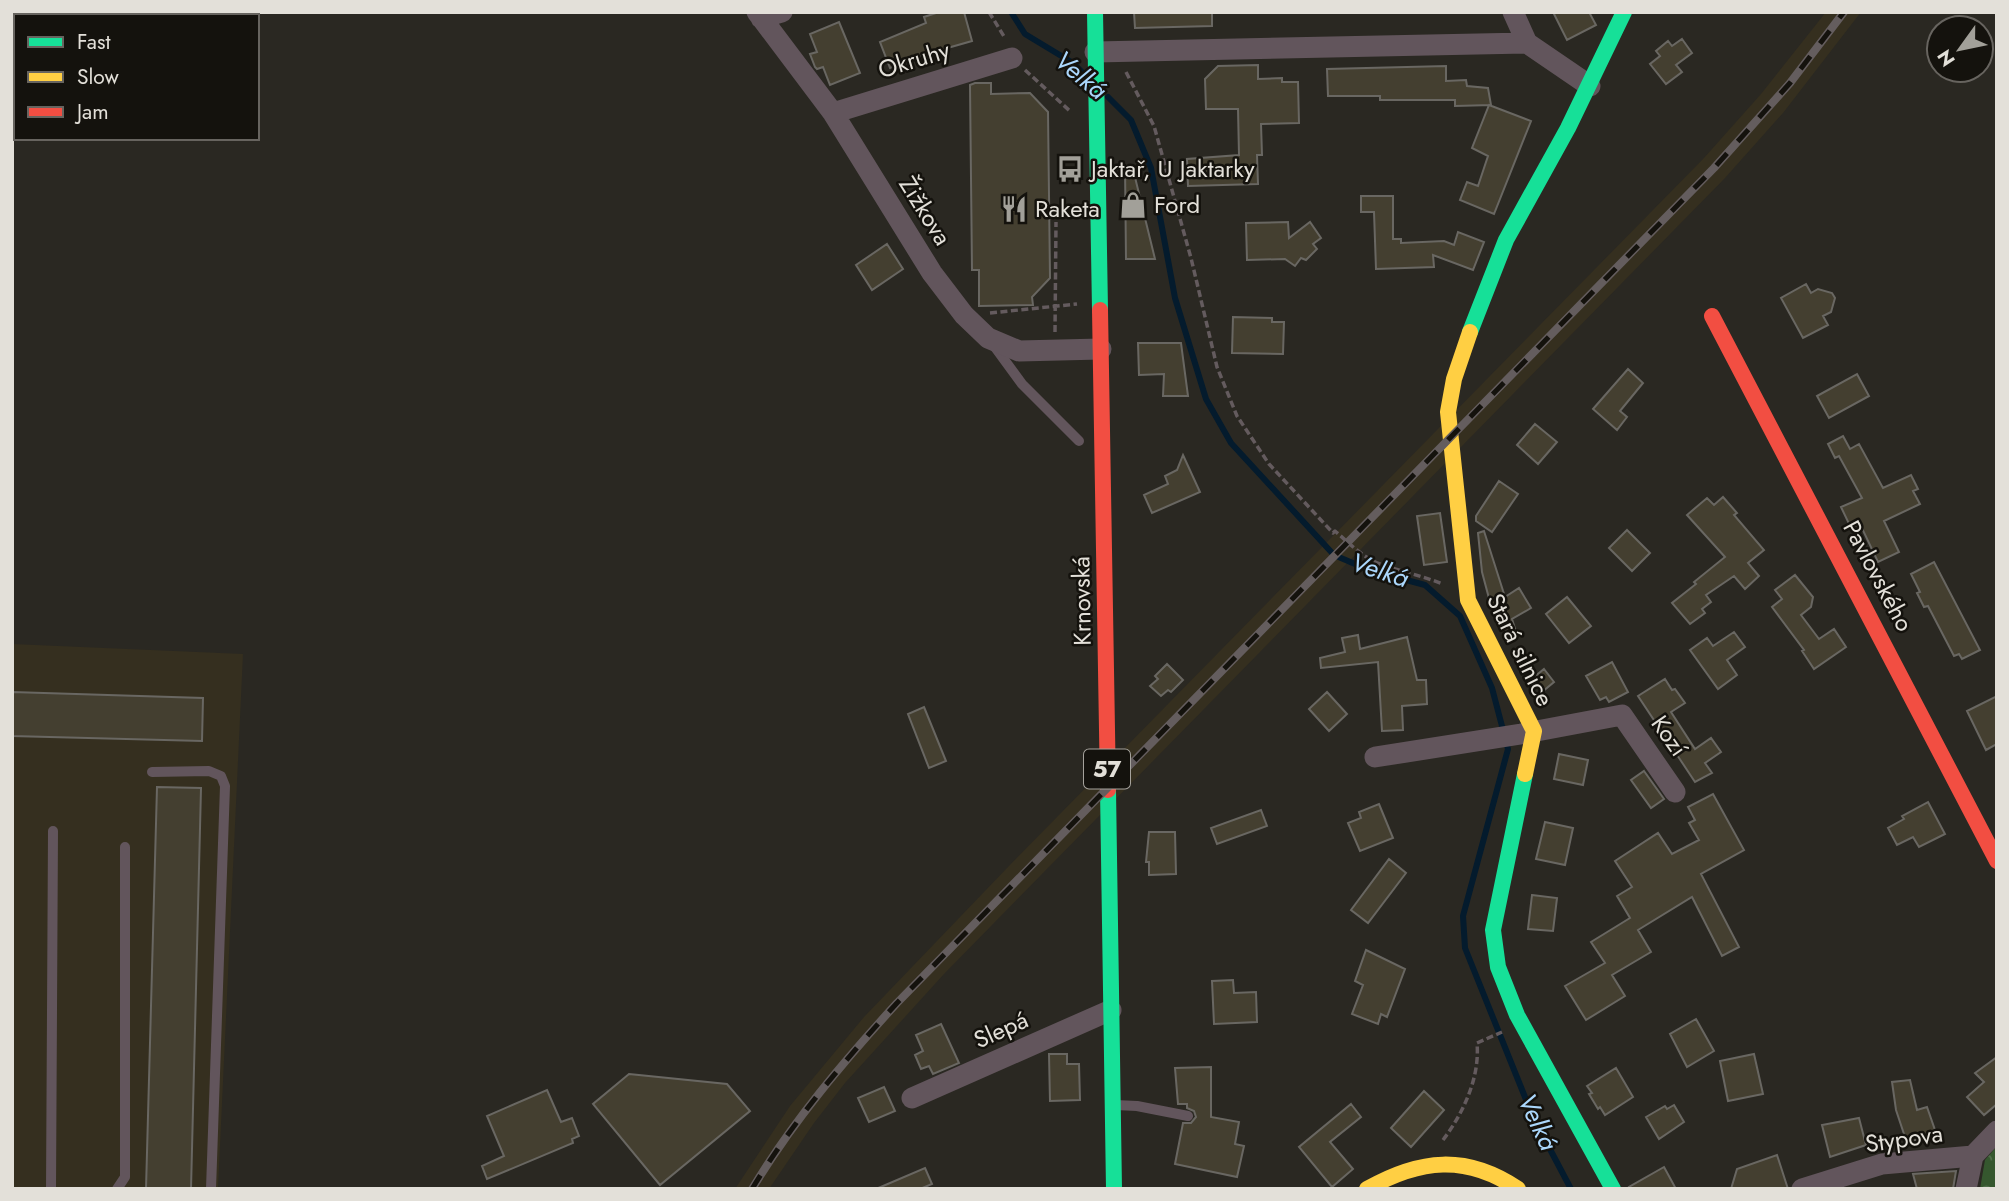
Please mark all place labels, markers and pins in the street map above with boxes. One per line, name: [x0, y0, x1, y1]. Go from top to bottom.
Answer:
place label: Jaktař, U Jaktarky: [1088, 151, 1255, 186]
bus stop icon: Jaktař, U Jaktarky: [1055, 154, 1085, 184]
place label: Ford: [1154, 187, 1200, 222]
shop icon: Ford: [1118, 190, 1148, 220]
place label: Raketa: [1035, 191, 1100, 226]
restaurant icon: Raketa: [999, 194, 1029, 224]

